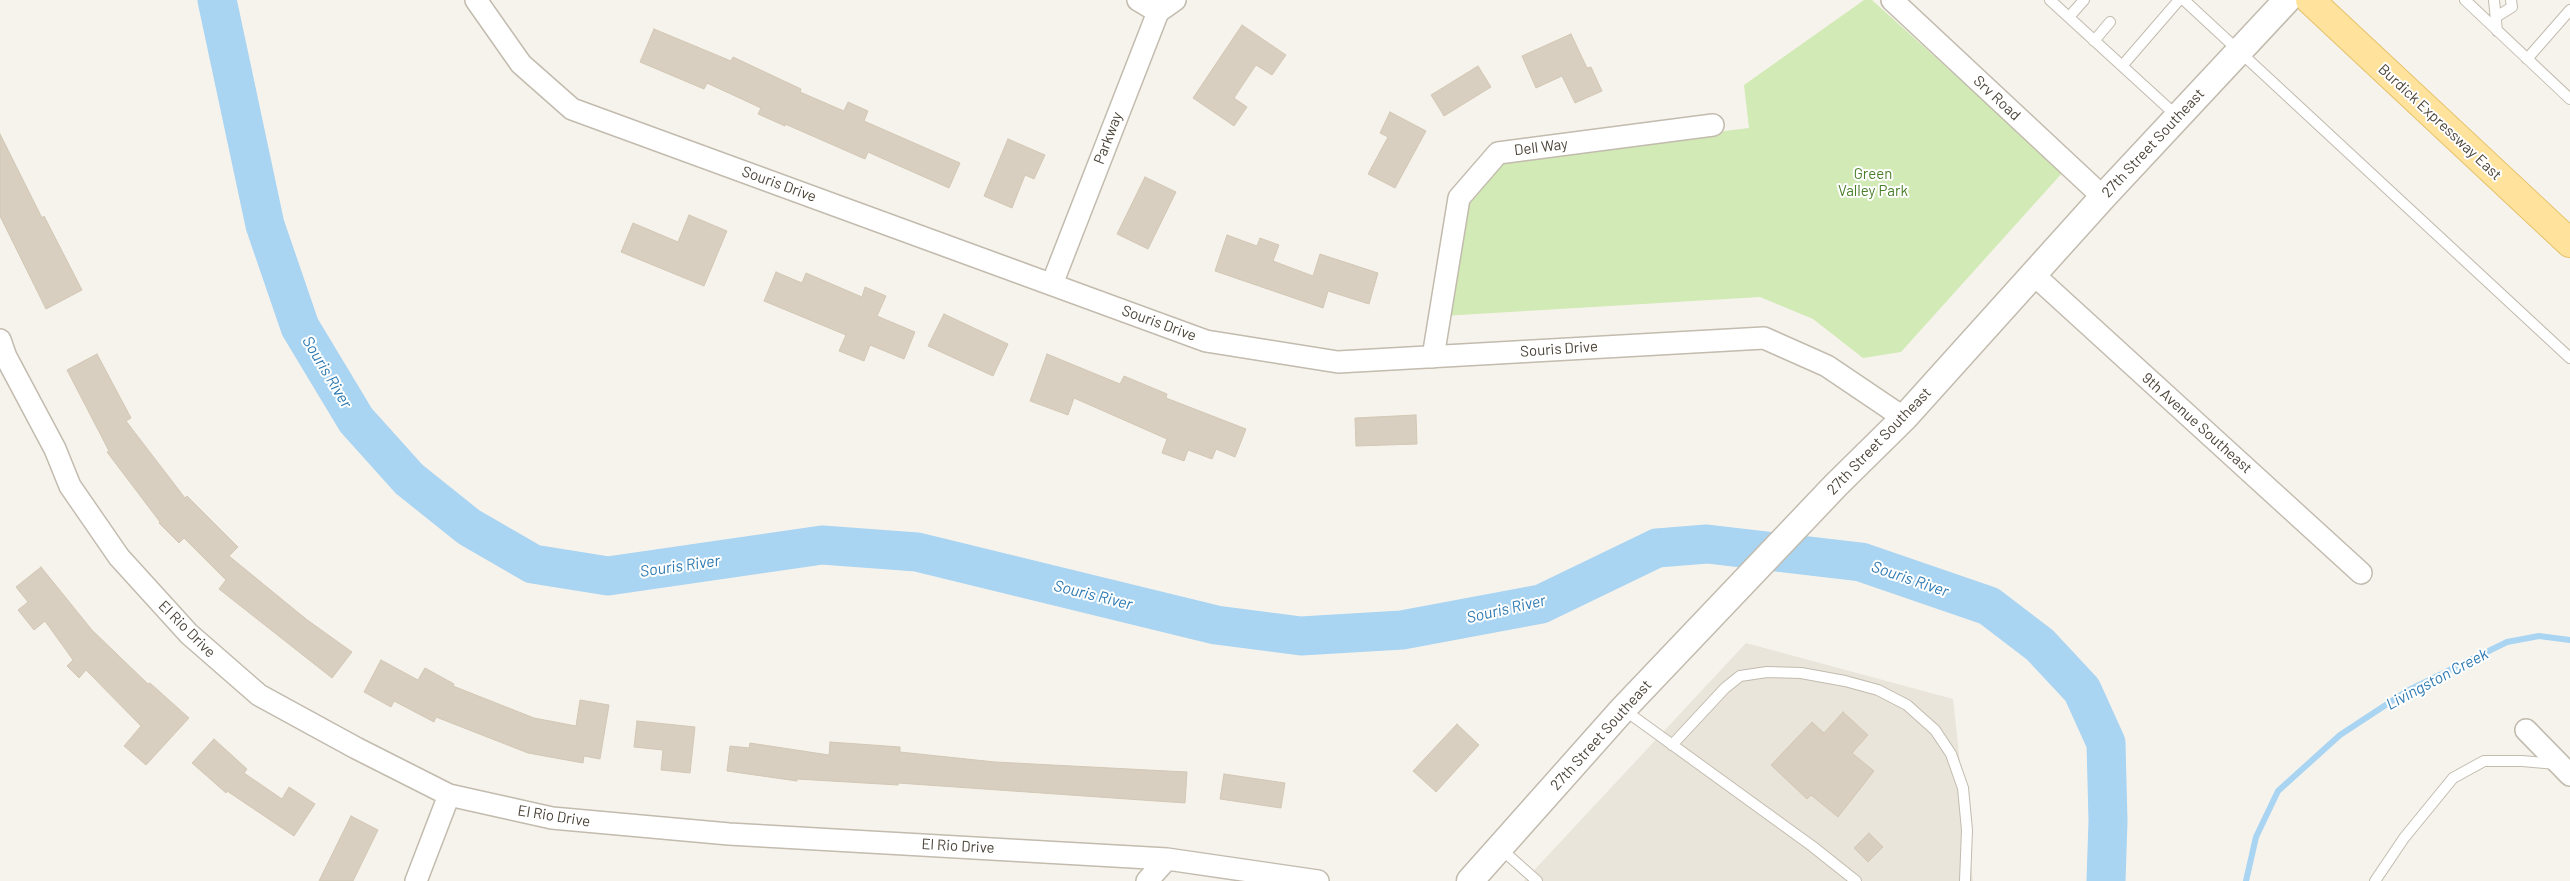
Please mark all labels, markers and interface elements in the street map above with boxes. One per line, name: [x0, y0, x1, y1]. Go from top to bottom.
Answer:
street label: Burdick Expressway East: [2375, 60, 2505, 184]
street label: Srv Road: [1970, 72, 2024, 124]
street label: 27th Street Southeast: [2098, 85, 2208, 201]
street label: Parkway: [1090, 109, 1126, 167]
street label: Dell Way: [1513, 135, 1569, 159]
street label: Souris Drive: [739, 162, 819, 206]
park label: Green Valley Park: [1838, 165, 1908, 200]
street label: Souris Drive: [1119, 301, 1199, 345]
water label: Souris River: [298, 333, 356, 411]
street label: Souris Drive: [1520, 337, 1598, 361]
street label: 9th Avenue Southeast: [2138, 369, 2256, 477]
street label: 27th Street Southeast: [1823, 384, 1935, 498]
water label: Souris River: [639, 551, 721, 581]
water label: Souris River: [1869, 557, 1951, 601]
water label: Souris River: [1052, 576, 1134, 614]
water label: Souris River: [1465, 591, 1547, 627]
street label: El Rio Drive: [155, 597, 219, 661]
water label: Livingston Creek: [2383, 644, 2491, 714]
street label: 27th Street Southeast: [1547, 676, 1655, 794]
street label: El Rio Drive: [516, 801, 592, 831]
street label: El Rio Drive: [921, 835, 995, 857]

